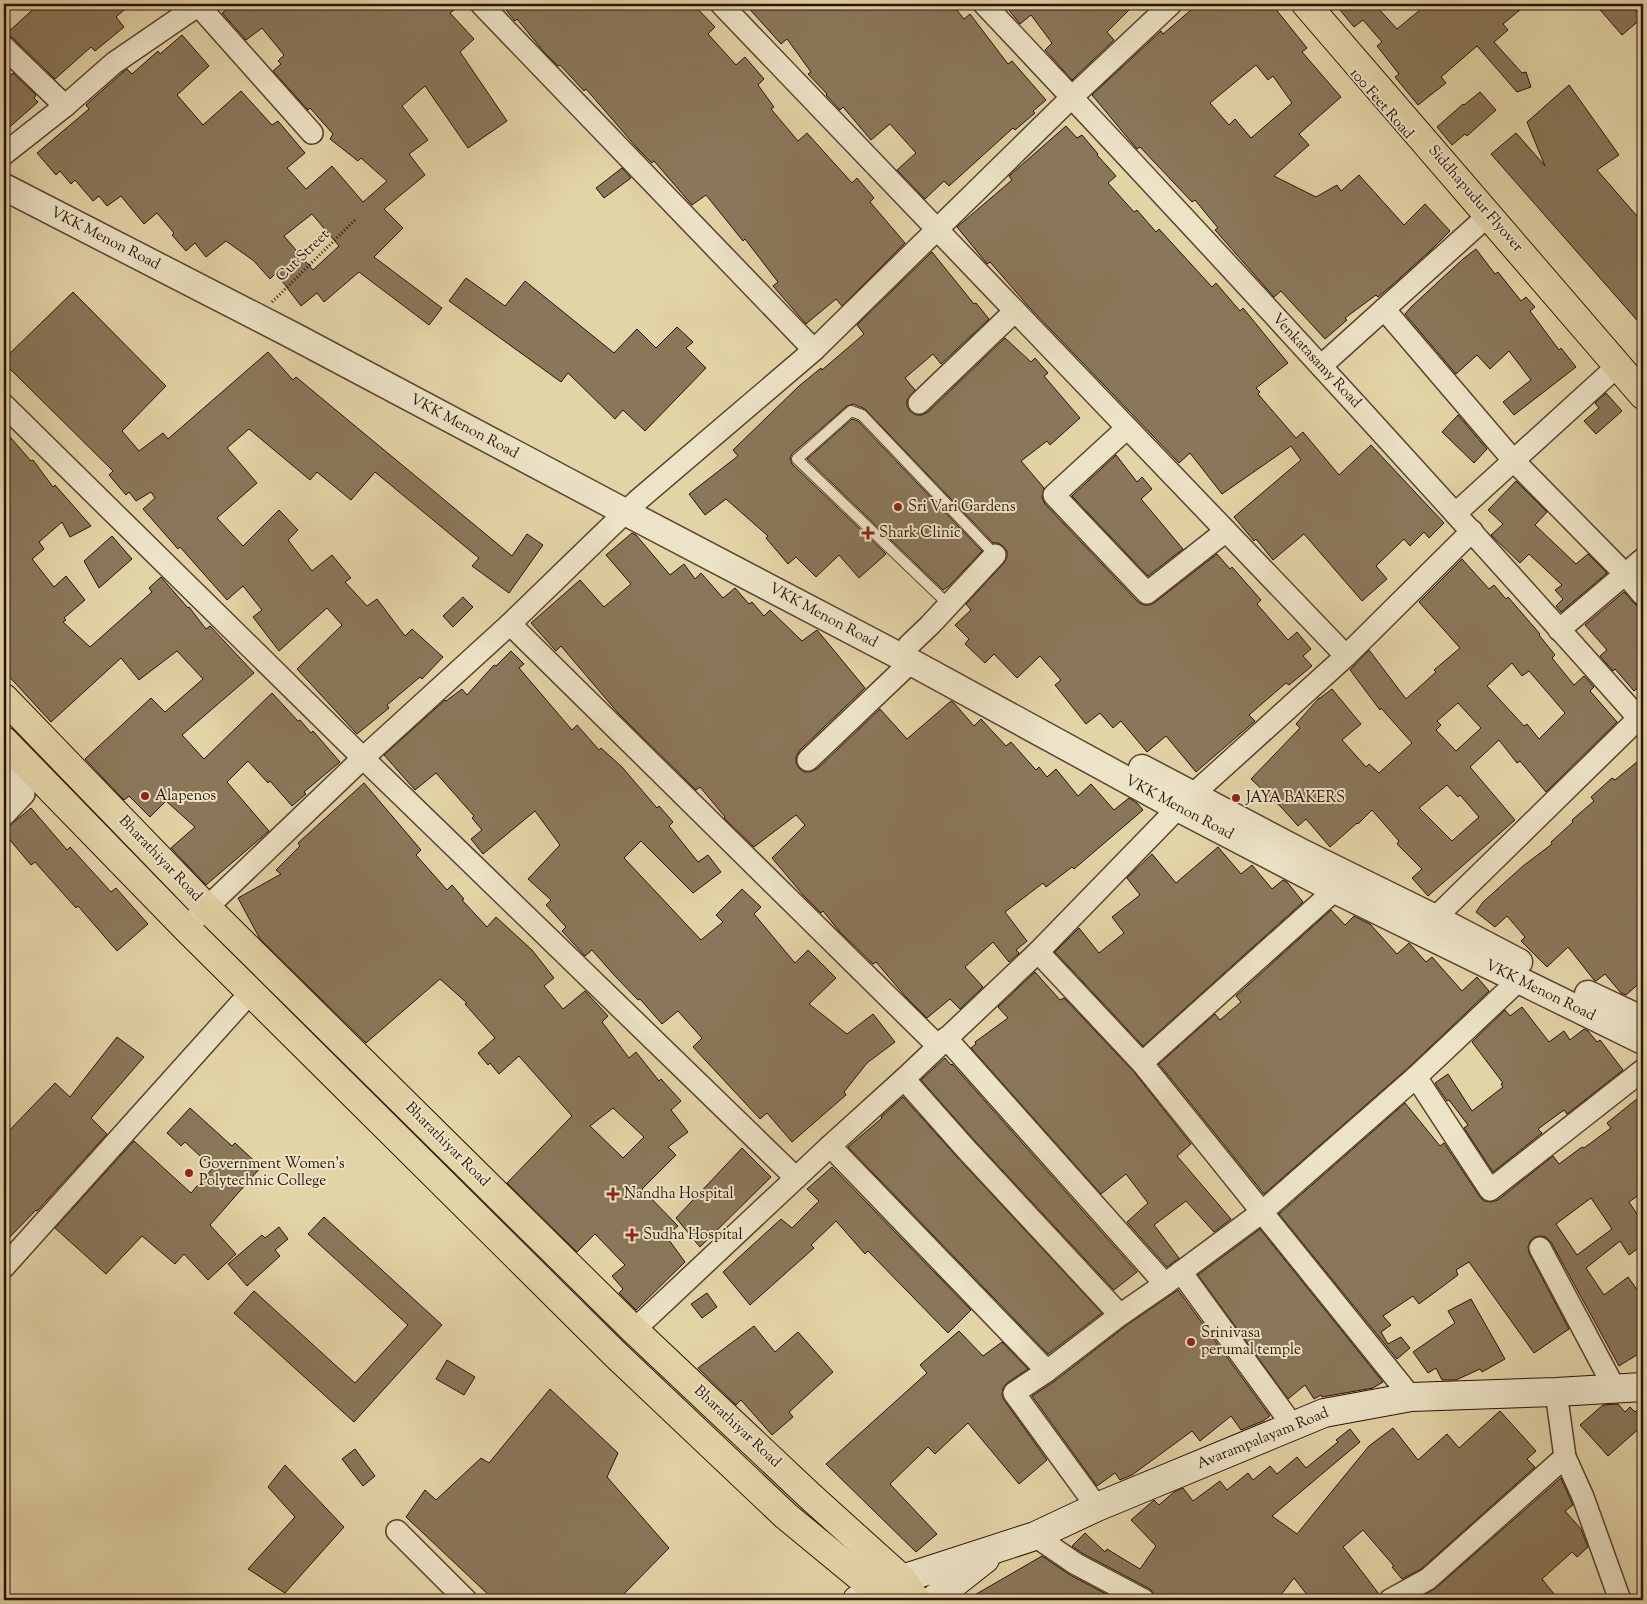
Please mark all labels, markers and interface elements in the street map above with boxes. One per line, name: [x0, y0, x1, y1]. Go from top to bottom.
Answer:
street label: 100 Feet Road: [1344, 64, 1418, 145]
street label: Siddhapudur Flyover: [1423, 141, 1528, 257]
street label: VKK Menon Road: [47, 202, 164, 276]
street label: Cut Street: [271, 225, 335, 287]
street label: Venkatasamy Road: [1267, 309, 1366, 413]
street label: VKK Menon Road: [406, 389, 522, 465]
place label: Sri Vari Gardens: [908, 497, 1016, 518]
marker: Sri Vari Gardens: [892, 501, 904, 513]
place label: Shark Clinic: [879, 523, 961, 544]
marker: Shark Clinic: [861, 526, 875, 540]
street label: VKK Menon Road: [765, 578, 881, 654]
street label: VKK Menon Road: [1121, 770, 1237, 846]
place label: Alapenos: [155, 786, 216, 807]
place label: JAYA BAKERS: [1245, 788, 1345, 809]
marker: Alapenos: [139, 790, 151, 802]
marker: JAYA BAKERS: [1230, 792, 1242, 804]
street label: Bharathiyar Road: [114, 811, 207, 907]
street label: VKK Menon Road: [1481, 955, 1599, 1027]
street label: Bharathiyar Road: [400, 1098, 494, 1192]
place label: Government Women's Polytechnic College: [199, 1154, 345, 1192]
marker: Government Women's Polytechnic College: [183, 1167, 195, 1179]
place label: Nandha Hospital: [624, 1184, 734, 1205]
marker: Nandha Hospital: [606, 1187, 620, 1201]
place label: Sudha Hospital: [643, 1225, 743, 1246]
marker: Sudha Hospital: [625, 1228, 639, 1242]
place label: Srinivasa perumal temple: [1201, 1323, 1301, 1361]
marker: Srinivasa perumal temple: [1185, 1336, 1197, 1348]
street label: Bharathiyar Road: [689, 1381, 786, 1473]
street label: Avarampalayam Road: [1194, 1403, 1333, 1475]

